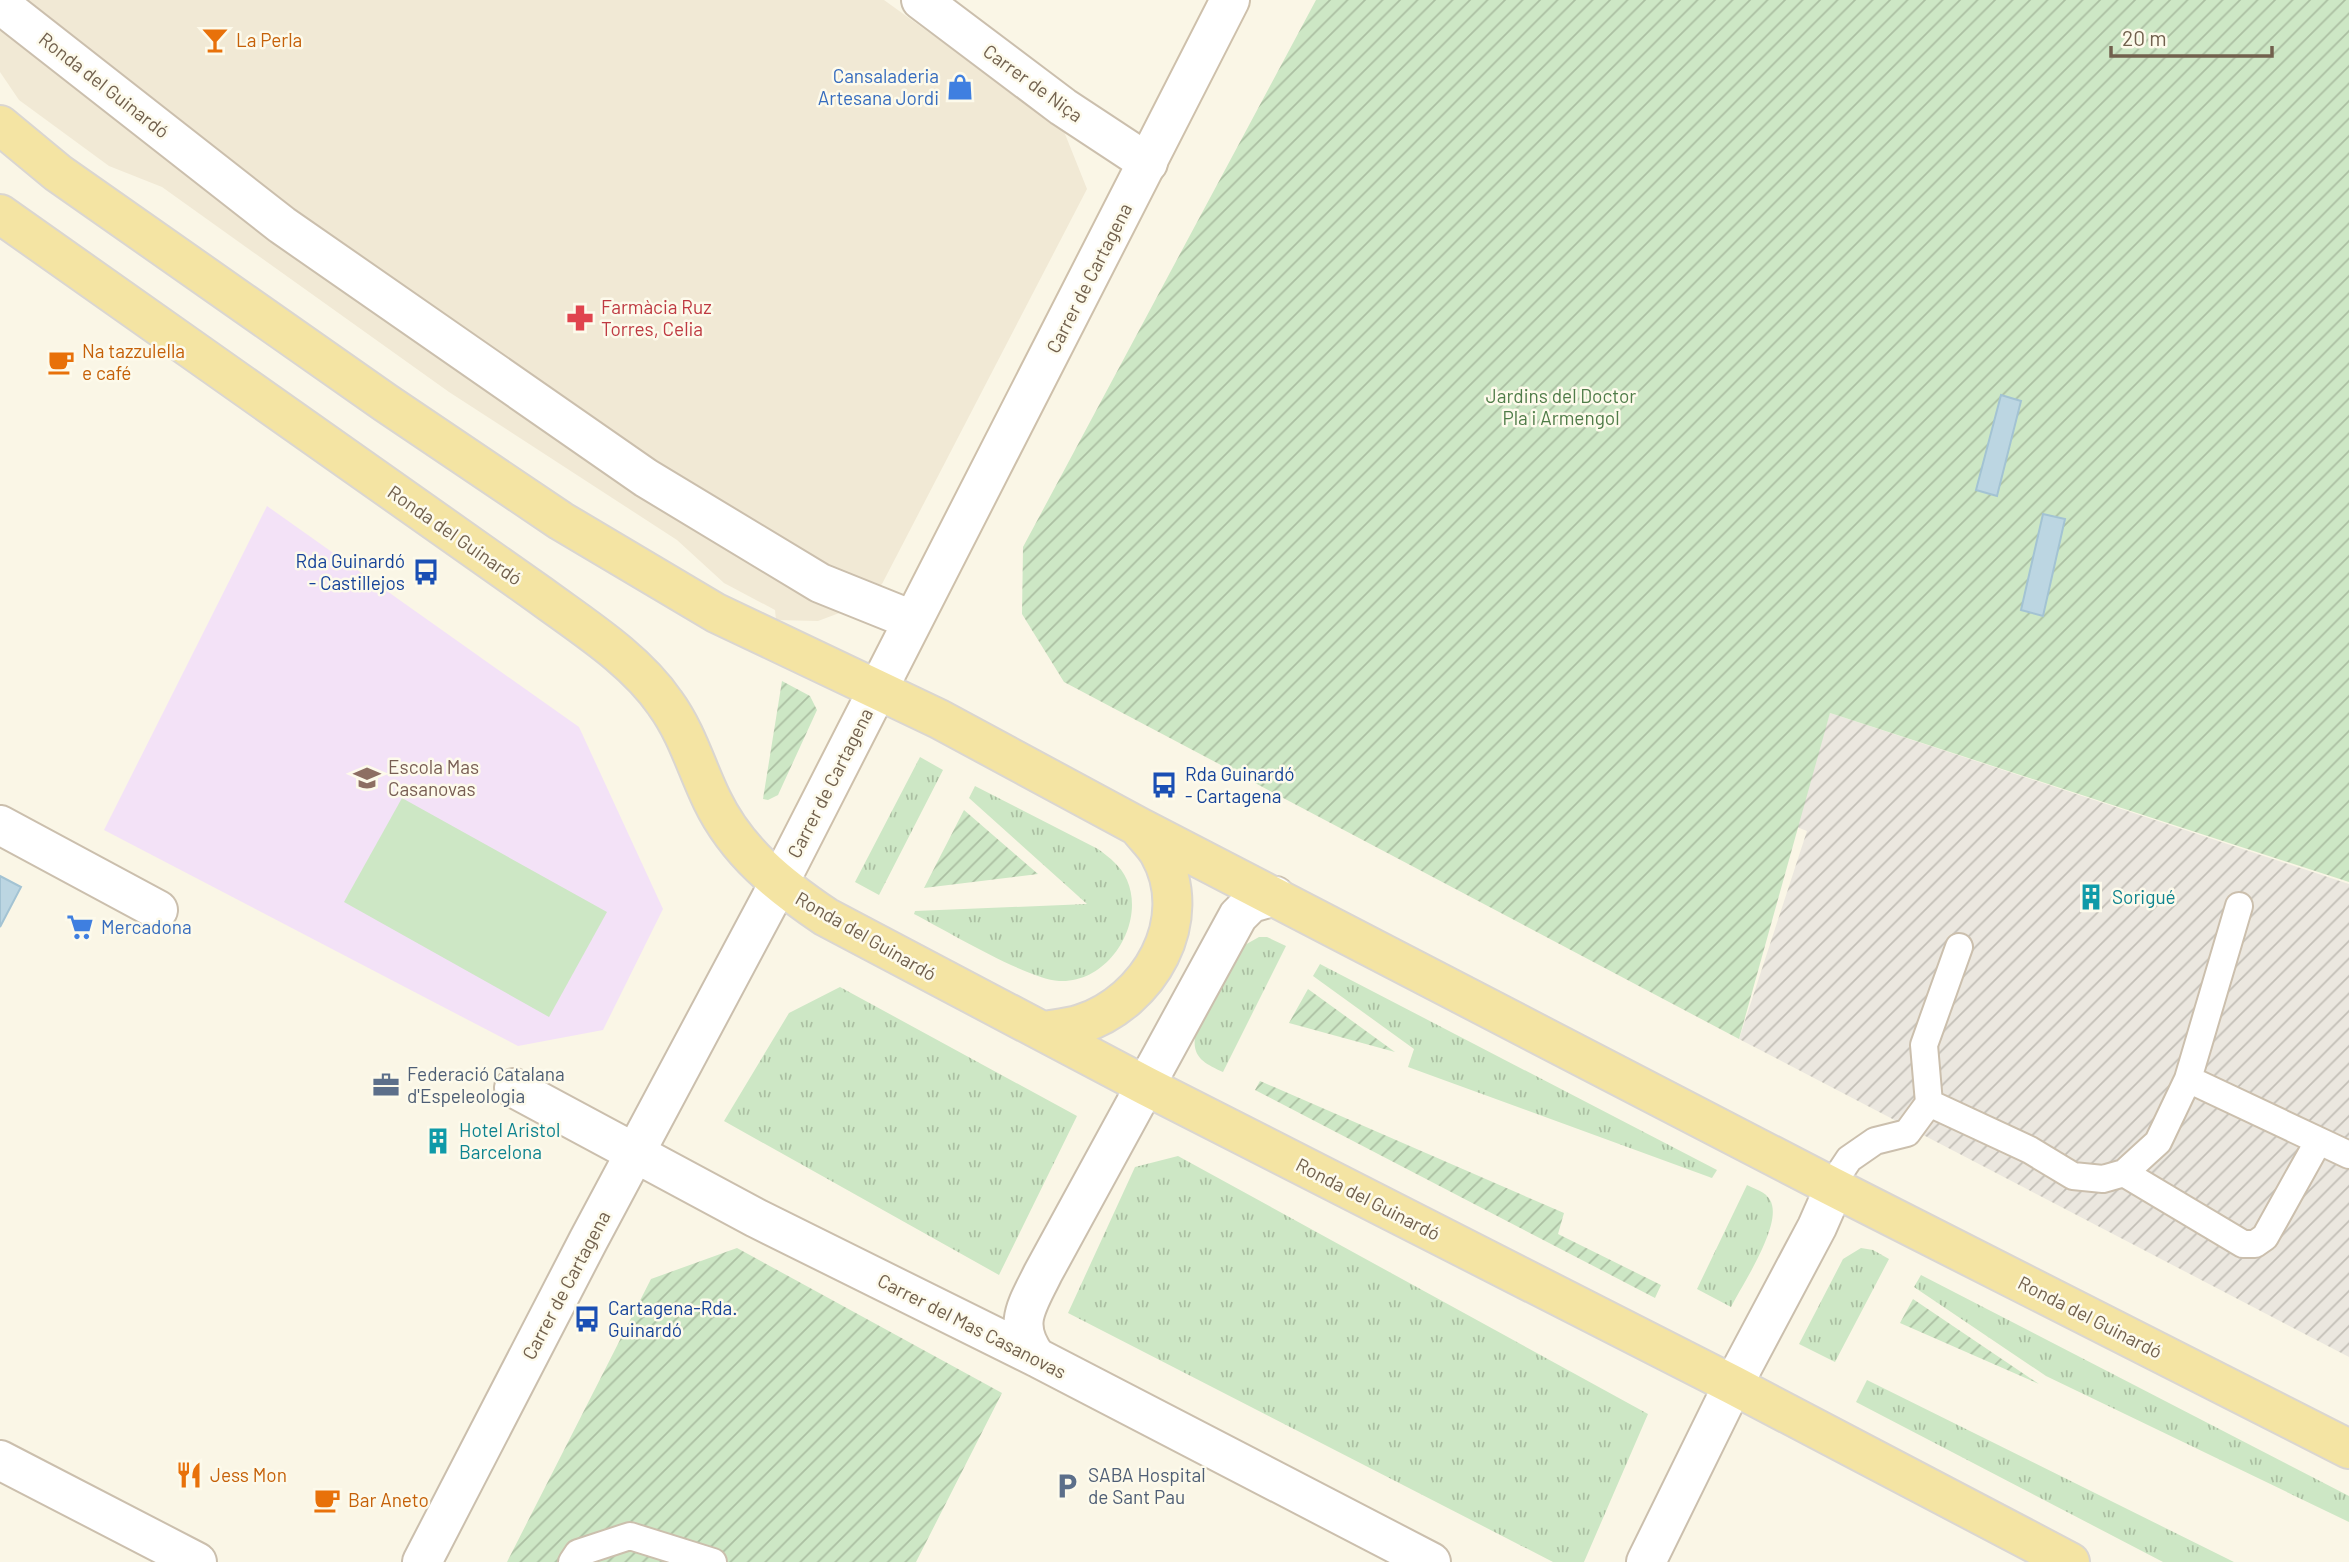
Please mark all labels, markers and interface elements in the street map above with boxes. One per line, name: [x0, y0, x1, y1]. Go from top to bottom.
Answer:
scale bar: [2111, 14, 2272, 58]
bar icon: La Perla: [200, 25, 230, 55]
text: 20 m: [2122, 25, 2167, 50]
street label: Ronda del Guinardó: [35, 27, 174, 142]
place label: La Perla: [236, 28, 302, 51]
street label: Carrer de Niça: [979, 39, 1087, 126]
place label: Cansaladeria Artesana Jordi: [818, 64, 939, 109]
shop icon: Cansaladeria Artesana Jordi: [945, 72, 975, 102]
street label: Carrer de Cartagena: [1041, 199, 1136, 357]
place label: Farmàcia Ruz Torres, Celia: [601, 295, 712, 340]
pharmacy icon: Farmàcia Ruz Torres, Celia: [565, 303, 595, 333]
place label: Na tazzulella e café: [82, 339, 185, 384]
cafe icon: Na tazzulella e café: [46, 347, 76, 377]
park label: Jardins del Doctor Pla i Armengol: [1486, 384, 1636, 429]
street label: Ronda del Guinardó: [384, 480, 527, 589]
place label: Rda Guinardó - Castillejos: [296, 549, 405, 594]
bus stop icon: Rda Guinardó - Castillejos: [411, 557, 441, 587]
street label: Carrer de Cartagena: [782, 704, 877, 862]
place label: Escola Mas Casanovas: [388, 755, 479, 800]
place label: Rda Guinardó - Cartagena: [1185, 762, 1294, 807]
school or university icon: Escola Mas Casanovas: [352, 763, 382, 793]
bus stop icon: Rda Guinardó - Cartagena: [1149, 770, 1179, 800]
building icon: Sorigué: [2076, 882, 2106, 912]
place label: Sorigué: [2112, 885, 2176, 908]
street label: Ronda del Guinardó: [792, 886, 941, 985]
supermarket icon: Mercadona: [65, 912, 95, 942]
place label: Mercadona: [101, 915, 192, 938]
place label: Federació Catalana d'Espeleologia: [407, 1062, 565, 1107]
office icon: Federació Catalana d'Espeleologia: [371, 1070, 401, 1100]
place label: Hotel Aristol Barcelona: [459, 1118, 560, 1163]
building icon: Hotel Aristol Barcelona: [423, 1126, 453, 1156]
street label: Ronda del Guinardó: [1292, 1152, 1444, 1245]
street label: Carrer de Cartagena: [517, 1206, 614, 1363]
street label: Carrer del Mas Casanovas: [874, 1268, 1070, 1383]
street label: Ronda del Guinardó: [2014, 1270, 2166, 1363]
place label: Cartagena-Rda. Guinardó: [608, 1296, 738, 1341]
bus stop icon: Cartagena-Rda. Guinardó: [572, 1304, 602, 1334]
restaurant icon: Jess Mon: [174, 1460, 204, 1490]
place label: Jess Mon: [210, 1463, 287, 1486]
place label: SABA Hospital de Sant Pau: [1088, 1463, 1206, 1508]
parking icon: SABA Hospital de Sant Pau: [1052, 1471, 1082, 1501]
cafe icon: Bar Aneto: [312, 1485, 342, 1515]
place label: Bar Aneto: [348, 1488, 429, 1511]

